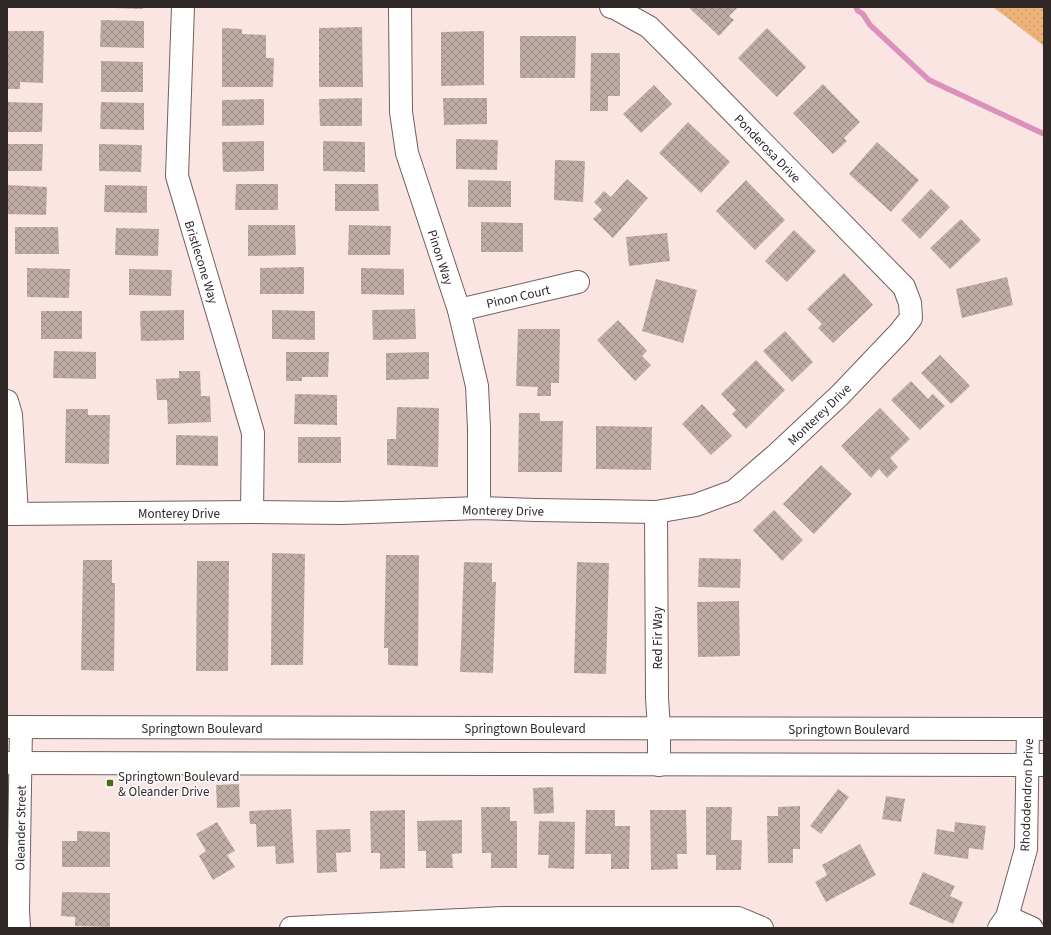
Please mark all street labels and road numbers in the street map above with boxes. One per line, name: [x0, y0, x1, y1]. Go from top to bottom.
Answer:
street label: Ponderosa Drive: [730, 110, 805, 187]
street label: Bristlecone Way: [180, 218, 222, 306]
street label: Pinon Way: [423, 227, 457, 287]
street label: Pinon Court: [485, 281, 552, 313]
street label: Monterey Drive: [784, 380, 855, 450]
street label: Monterey Drive: [462, 501, 544, 521]
street label: Monterey Drive: [138, 505, 220, 523]
street label: Red Fir Way: [649, 607, 667, 669]
street label: Springtown Boulevard: [141, 720, 263, 738]
street label: Springtown Boulevard: [464, 720, 586, 738]
street label: Springtown Boulevard: [788, 721, 910, 739]
street label: Rhododendron Drive: [1016, 738, 1038, 852]
street label: Oleander Street: [11, 785, 31, 871]

